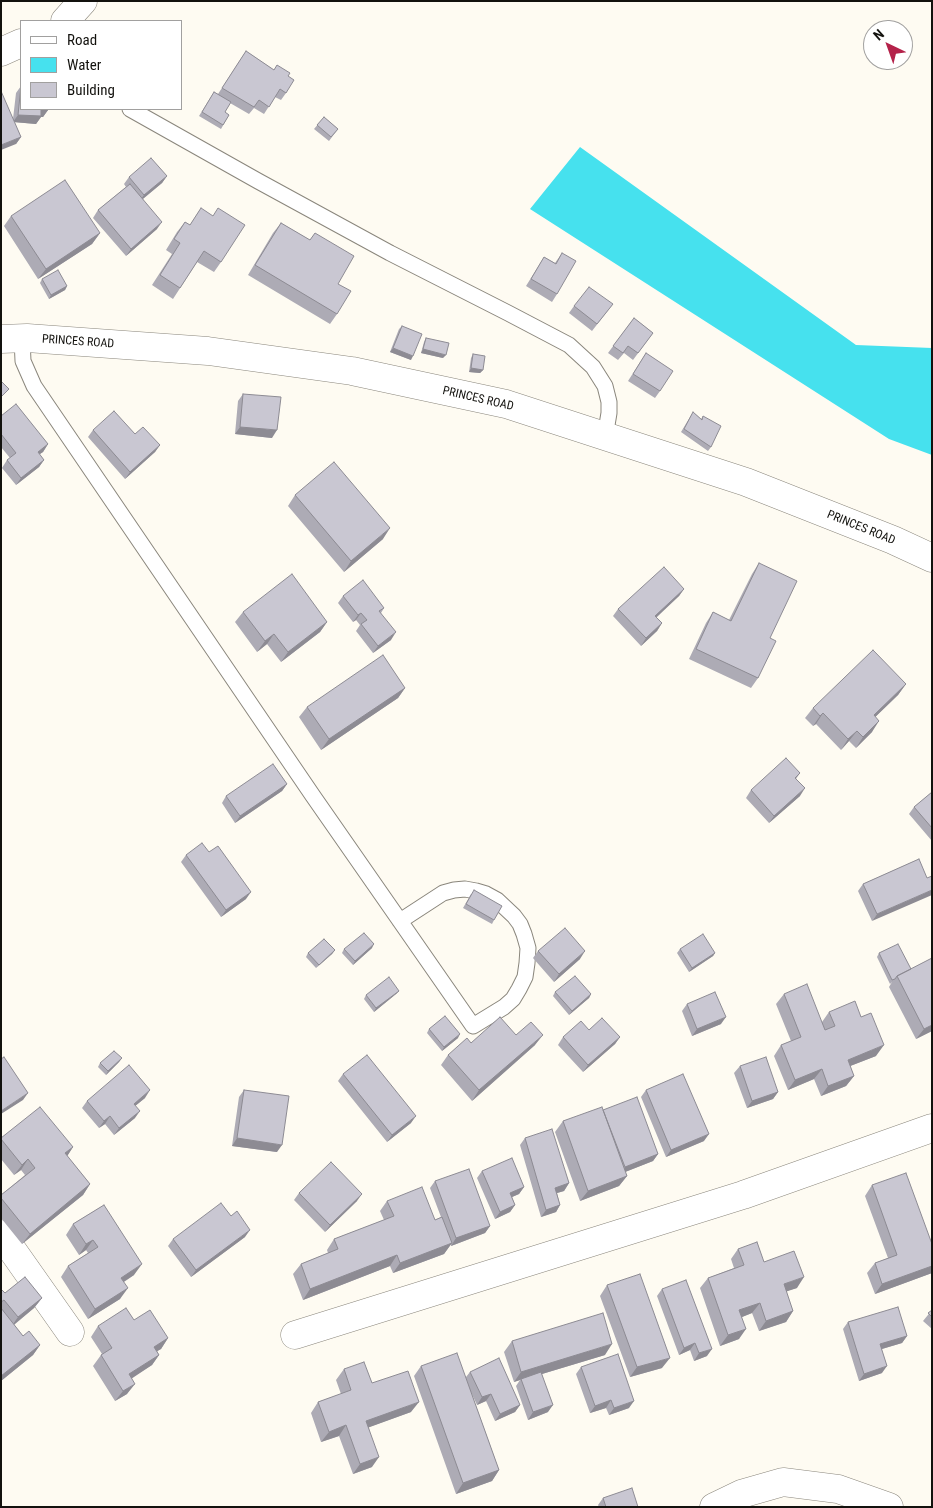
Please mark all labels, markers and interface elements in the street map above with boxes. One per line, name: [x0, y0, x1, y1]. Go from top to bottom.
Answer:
legend: [20, 20, 182, 110]
north arrow: [863, 20, 913, 70]
text: N: [870, 26, 887, 43]
text: Road: [67, 31, 97, 49]
text: Water: [67, 56, 101, 74]
text: Building: [67, 81, 115, 99]
street label: PRINCES ROAD: [41, 332, 115, 352]
street label: PRINCES ROAD: [441, 384, 515, 414]
street label: PRINCES ROAD: [825, 508, 897, 548]

